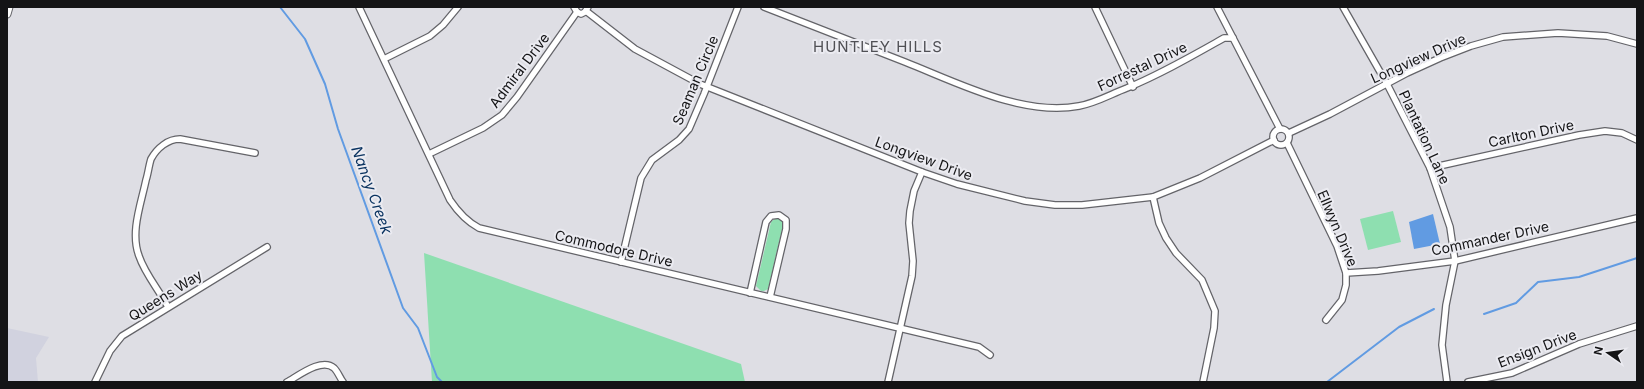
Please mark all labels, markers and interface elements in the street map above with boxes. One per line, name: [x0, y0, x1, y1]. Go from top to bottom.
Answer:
street label: Admiral Drive: [485, 29, 553, 111]
street label: Longview Drive: [1368, 29, 1468, 87]
street label: Seaman Circle: [668, 33, 722, 127]
district label: HUNTLEY HILLS: [813, 37, 943, 56]
street label: Forrestal Drive: [1095, 38, 1189, 94]
street label: Plantation Lane: [1396, 87, 1454, 187]
street label: Carlton Drive: [1487, 116, 1575, 150]
street label: Longview Drive: [873, 132, 975, 184]
water label: Nancy Creek: [347, 143, 397, 237]
street label: Ellwyn Drive: [1314, 187, 1362, 269]
street label: Commander Drive: [1430, 217, 1550, 259]
street label: Commodore Drive: [553, 226, 675, 270]
street label: Queens Way: [125, 266, 205, 324]
street label: Ensign Drive: [1495, 325, 1579, 371]
north arrow: [1588, 333, 1628, 373]
text: N: [1590, 345, 1606, 356]

